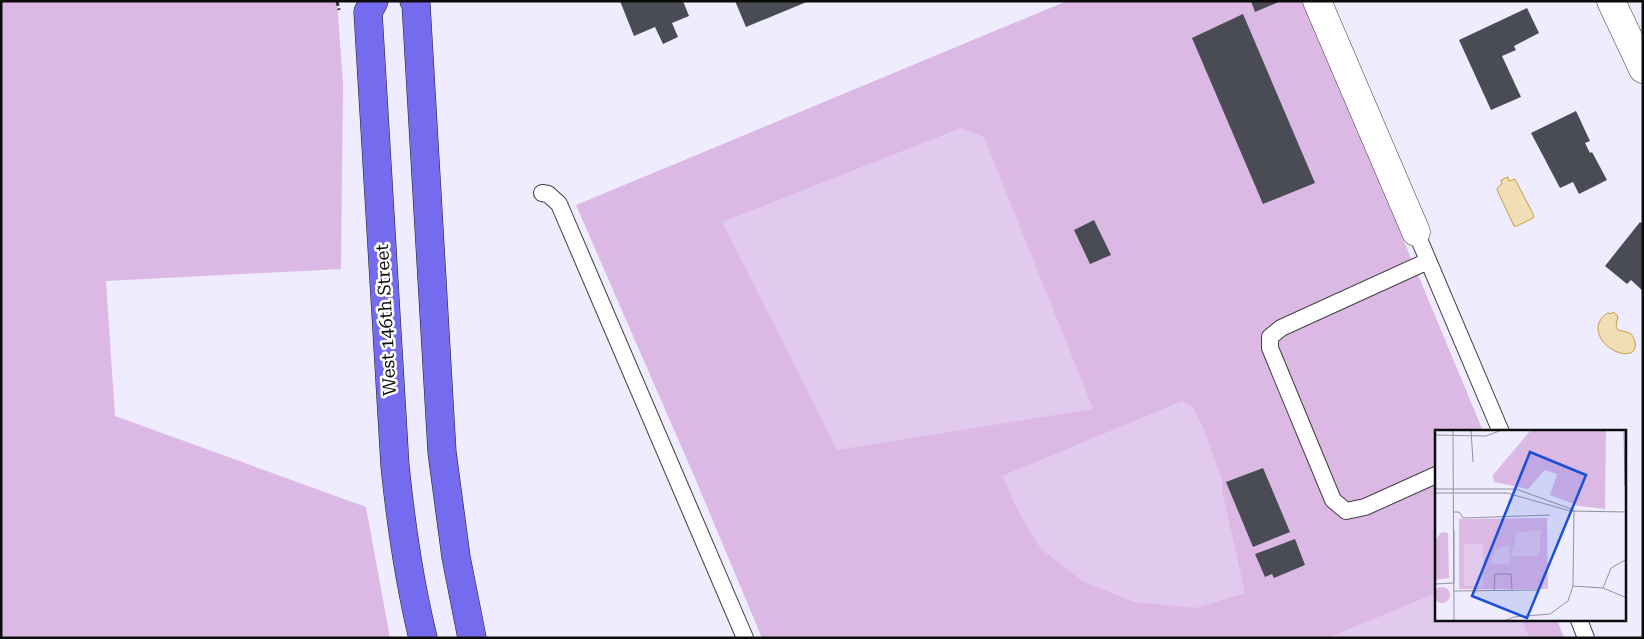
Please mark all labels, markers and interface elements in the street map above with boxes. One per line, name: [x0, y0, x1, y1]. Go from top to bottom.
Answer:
street label: West 146th Street: [371, 243, 400, 396]
inset map: [1435, 430, 1626, 622]

